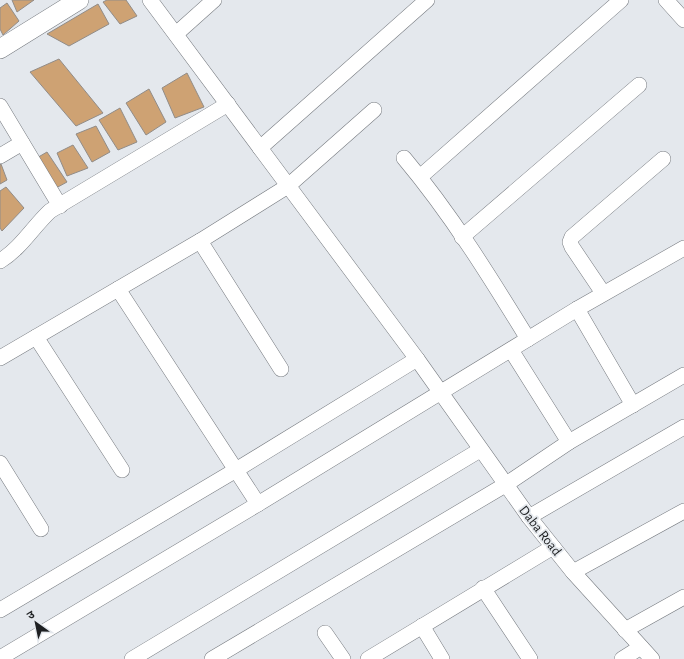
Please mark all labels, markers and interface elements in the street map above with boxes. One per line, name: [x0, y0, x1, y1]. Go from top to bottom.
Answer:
street label: Daba Road: [516, 503, 564, 559]
north arrow: [16, 603, 56, 643]
text: उ: [25, 608, 37, 621]

